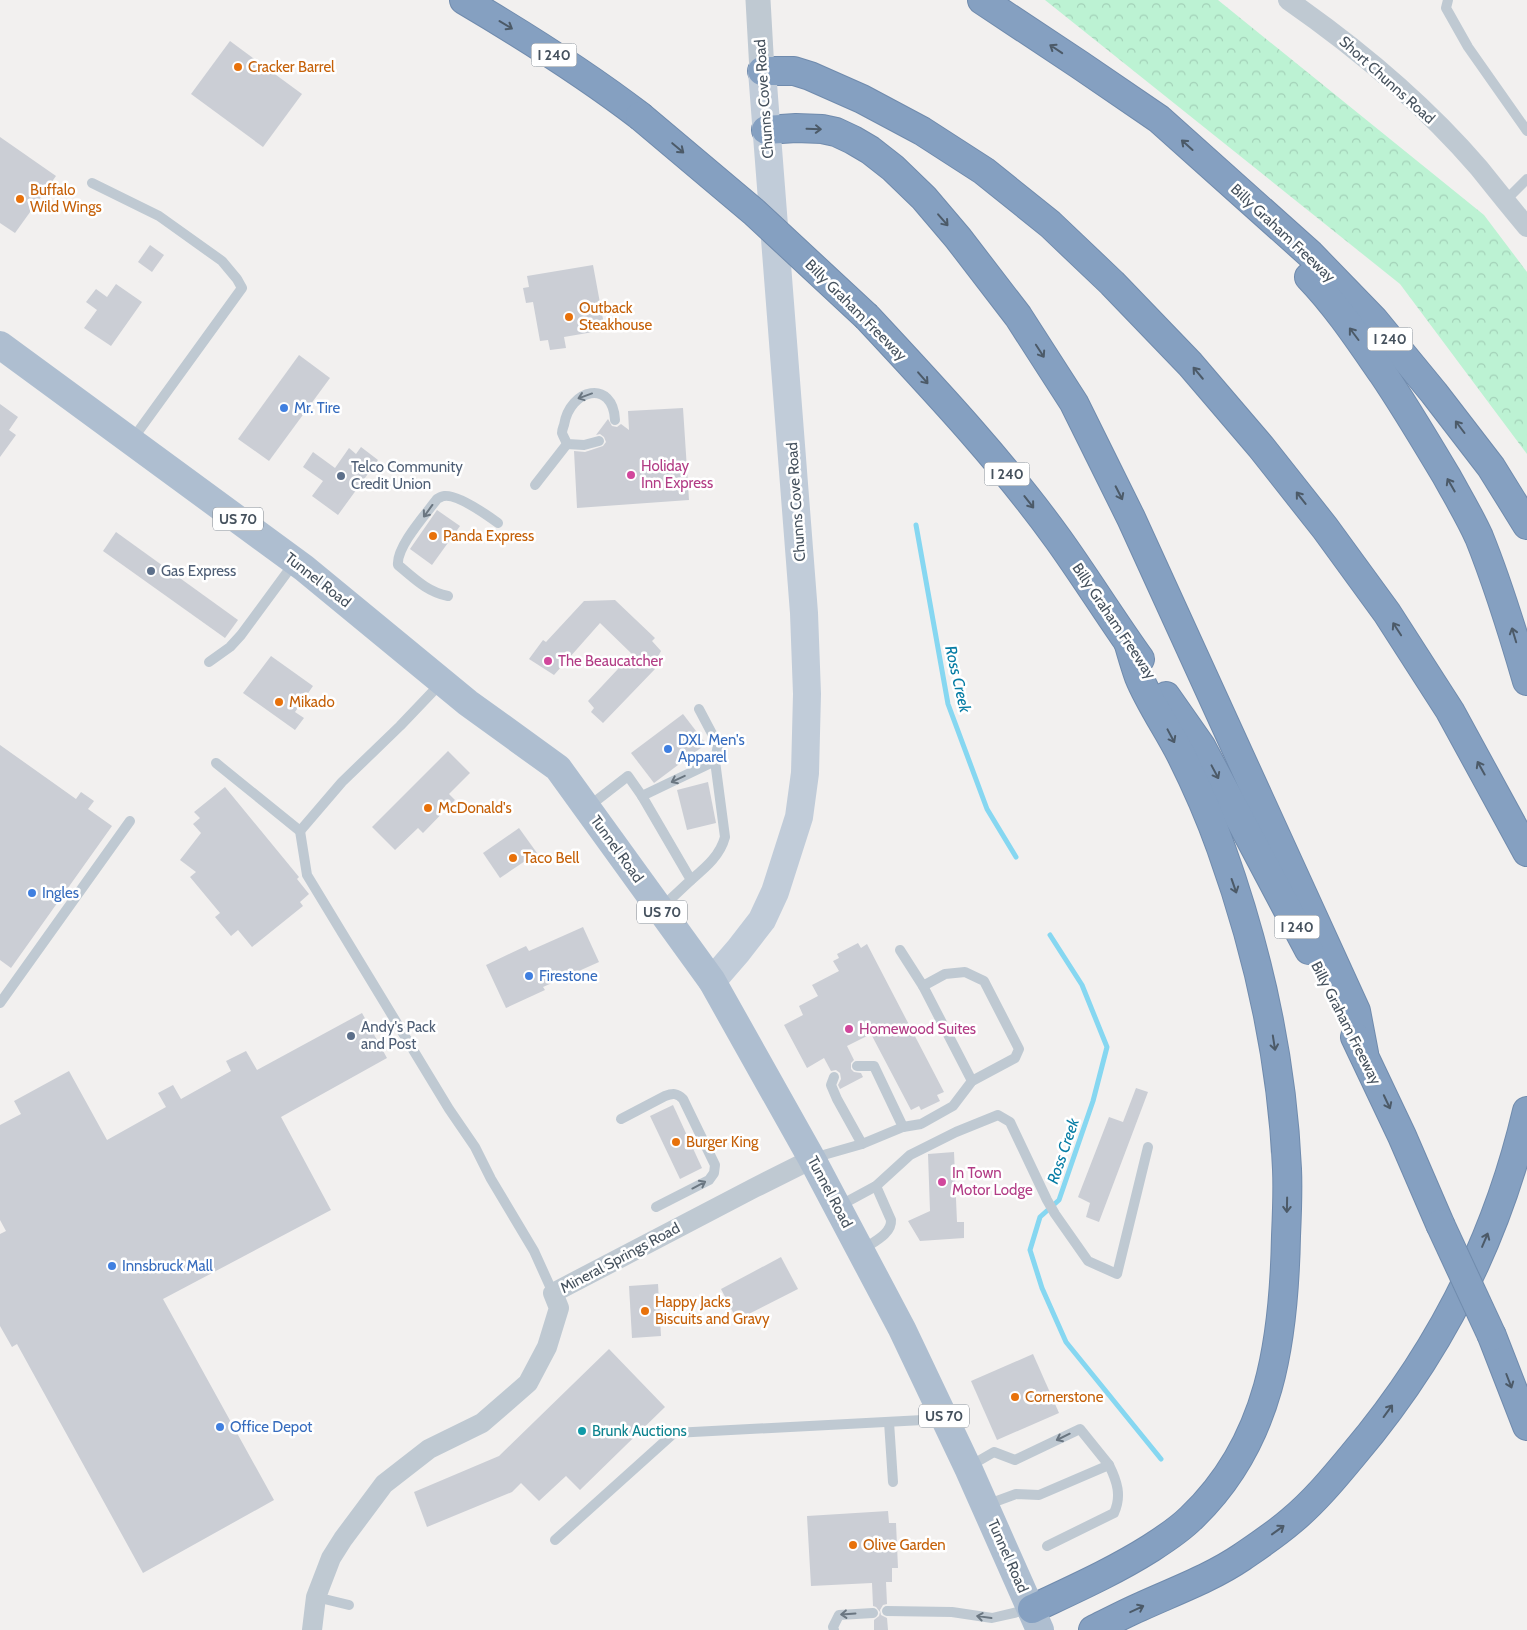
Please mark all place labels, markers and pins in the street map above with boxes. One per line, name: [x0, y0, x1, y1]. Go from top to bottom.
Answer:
place label: Cracker Barrel: [248, 58, 335, 76]
marker: Cracker Barrel: [232, 61, 244, 73]
place label: Buffalo Wild Wings: [30, 181, 102, 216]
marker: Buffalo Wild Wings: [14, 193, 26, 205]
place label: Outback Steakhouse: [579, 299, 653, 334]
marker: Outback Steakhouse: [563, 311, 575, 323]
place label: Mr. Tire: [294, 399, 340, 417]
marker: Mr. Tire: [278, 402, 290, 414]
place label: Holiday Inn Express: [641, 457, 713, 492]
place label: Telco Community Credit Union: [351, 458, 463, 493]
marker: Holiday Inn Express: [625, 469, 637, 481]
marker: Telco Community Credit Union: [335, 470, 347, 482]
place label: Panda Express: [443, 527, 534, 545]
marker: Panda Express: [427, 530, 439, 542]
place label: Gas Express: [161, 562, 236, 580]
marker: Gas Express: [145, 565, 157, 577]
place label: The Beaucatcher: [558, 652, 663, 670]
marker: The Beaucatcher: [542, 655, 554, 667]
place label: Mikado: [289, 693, 335, 711]
marker: Mikado: [273, 696, 285, 708]
place label: DXL Men's Apparel: [678, 731, 745, 766]
marker: DXL Men's Apparel: [662, 743, 674, 755]
place label: McDonald's: [438, 799, 512, 817]
marker: McDonald's: [422, 802, 434, 814]
place label: Taco Bell: [523, 849, 580, 867]
marker: Taco Bell: [507, 852, 519, 864]
place label: Ingles: [42, 884, 79, 902]
marker: Ingles: [26, 887, 38, 899]
place label: Firestone: [539, 967, 598, 985]
marker: Firestone: [523, 970, 535, 982]
place label: Andy's Pack and Post: [361, 1018, 436, 1053]
place label: Homewood Suites: [859, 1020, 976, 1038]
marker: Homewood Suites: [843, 1023, 855, 1035]
marker: Andy's Pack and Post: [345, 1030, 357, 1042]
place label: Burger King: [686, 1133, 759, 1151]
marker: Burger King: [670, 1136, 682, 1148]
place label: In Town Motor Lodge: [952, 1164, 1033, 1199]
marker: In Town Motor Lodge: [936, 1176, 948, 1188]
place label: Innsbruck Mall: [122, 1257, 213, 1275]
marker: Innsbruck Mall: [106, 1260, 118, 1272]
place label: Happy Jacks Biscuits and Gravy: [655, 1293, 770, 1328]
marker: Happy Jacks Biscuits and Gravy: [639, 1305, 651, 1317]
place label: Cornerstone: [1025, 1388, 1104, 1406]
marker: Cornerstone: [1009, 1391, 1021, 1403]
place label: Office Depot: [230, 1418, 312, 1436]
marker: Office Depot: [214, 1421, 226, 1433]
place label: Brunk Auctions: [592, 1422, 687, 1440]
marker: Brunk Auctions: [576, 1425, 588, 1437]
place label: Olive Garden: [863, 1536, 946, 1554]
marker: Olive Garden: [847, 1539, 859, 1551]

